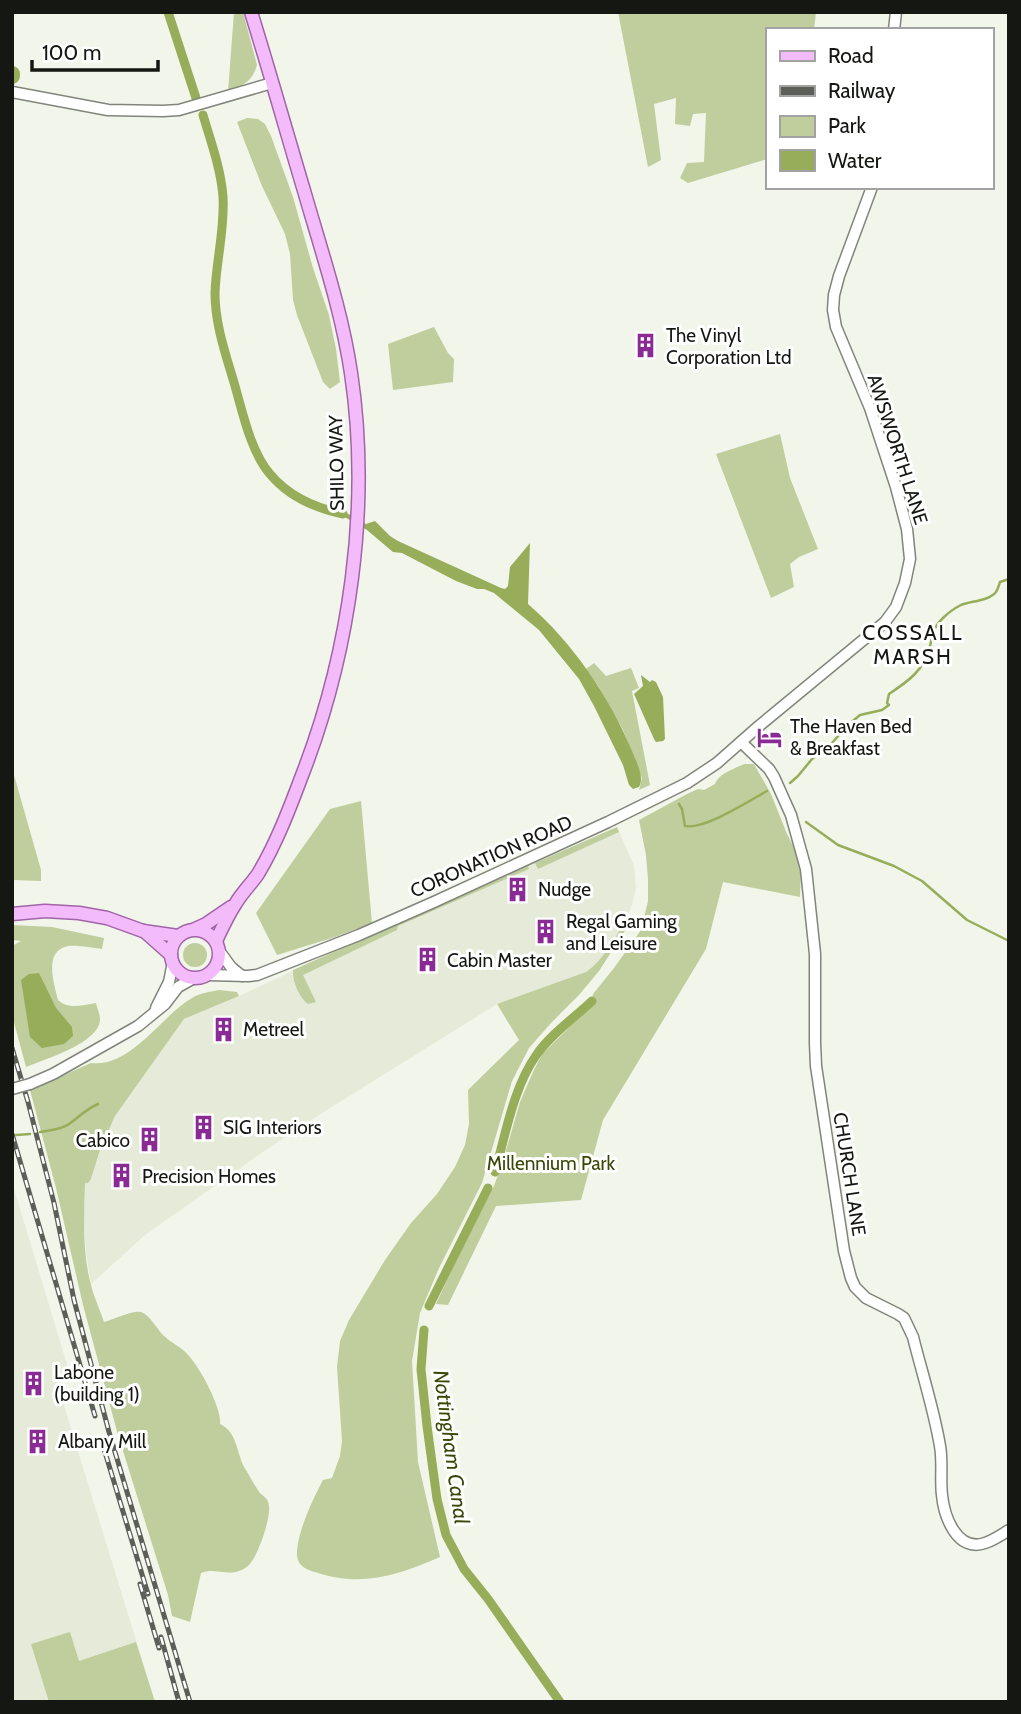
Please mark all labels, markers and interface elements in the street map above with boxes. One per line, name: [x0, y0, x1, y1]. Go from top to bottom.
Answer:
scale bar: [32, 28, 158, 72]
legend: [766, 28, 993, 189]
text: 100 m: [42, 40, 101, 65]
text: Road: [828, 43, 874, 68]
text: Railway: [828, 78, 896, 103]
text: Park: [828, 113, 866, 138]
text: Water: [828, 148, 882, 173]
place label: The Vinyl Corporation Ltd: [666, 324, 791, 369]
building icon: The Vinyl Corporation Ltd: [632, 332, 660, 360]
street label: AWSWORTH LANE: [862, 371, 933, 527]
street label: SHILO WAY: [324, 415, 349, 511]
district label: COSSALL MARSH: [862, 620, 964, 669]
place label: The Haven Bed & Breakfast: [790, 715, 912, 760]
hotel icon: The Haven Bed & Breakfast: [756, 723, 784, 751]
street label: CORONATION ROAD: [407, 810, 576, 903]
building icon: Nudge: [504, 875, 532, 903]
place label: Nudge: [538, 878, 591, 901]
place label: Regal Gaming and Leisure: [566, 910, 677, 955]
building icon: Regal Gaming and Leisure: [532, 918, 560, 946]
building icon: Cabin Master: [413, 946, 441, 974]
place label: Cabin Master: [447, 949, 552, 972]
building icon: Metreel: [209, 1015, 237, 1043]
place label: Metreel: [243, 1018, 305, 1041]
street label: CHURCH LANE: [828, 1111, 871, 1238]
building icon: SIG Interiors: [189, 1113, 217, 1141]
place label: SIG Interiors: [223, 1116, 322, 1139]
building icon: Cabico: [136, 1126, 164, 1154]
place label: Cabico: [76, 1129, 130, 1152]
park label: Millennium Park: [487, 1152, 616, 1175]
building icon: Precision Homes: [108, 1162, 136, 1190]
place label: Precision Homes: [142, 1165, 276, 1188]
place label: Labone (building 1): [54, 1361, 140, 1406]
water label: Nottingham Canal: [428, 1368, 475, 1526]
building icon: Labone (building 1): [20, 1369, 48, 1397]
building icon: Albany Mill: [24, 1427, 52, 1455]
place label: Albany Mill: [58, 1430, 147, 1453]

